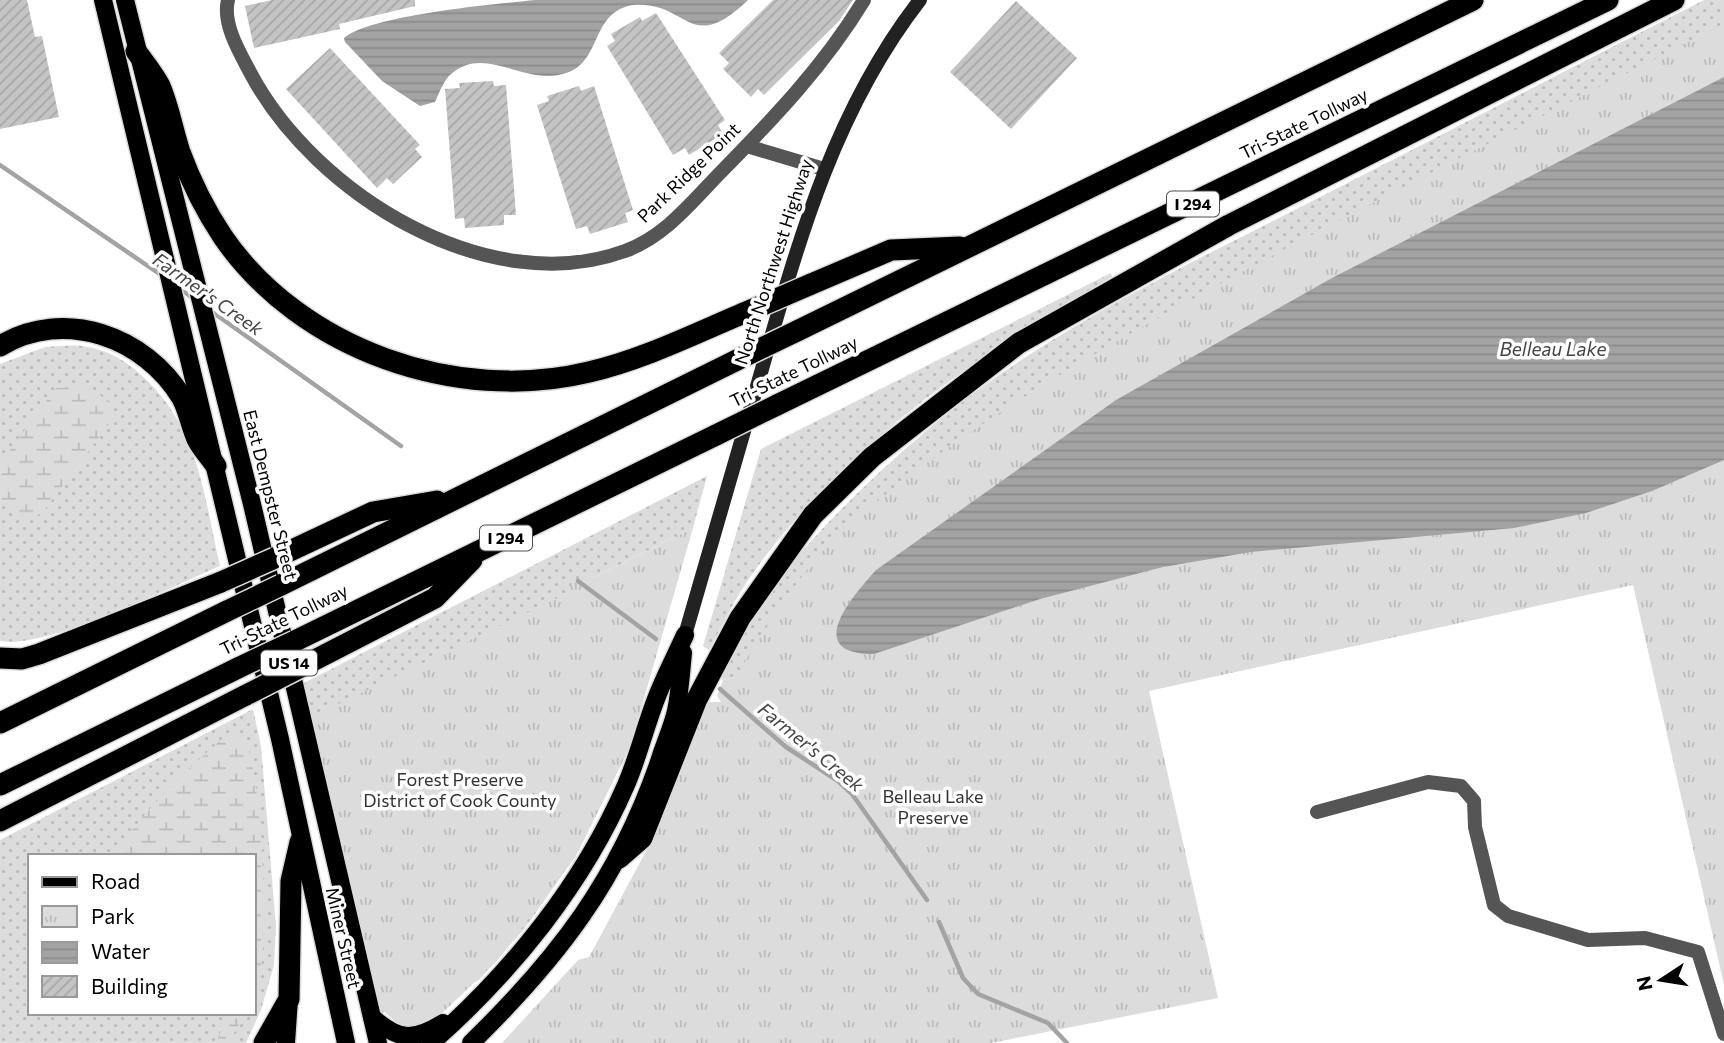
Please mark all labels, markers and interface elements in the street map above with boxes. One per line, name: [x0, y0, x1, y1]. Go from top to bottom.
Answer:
street label: Tri-State Tollway: [1236, 83, 1371, 164]
street label: Park Ridge Point: [632, 118, 744, 227]
street label: North Northwest Highway: [729, 156, 817, 367]
road number: I 294: [1167, 192, 1219, 216]
water label: Farmer's Creek: [149, 247, 268, 340]
street label: Tri-State Tollway: [726, 331, 861, 412]
water label: Belleau Lake: [1500, 337, 1606, 360]
street label: East Dempster Street: [239, 407, 303, 582]
road number: I 294: [480, 526, 532, 551]
street label: Tri-State Tollway: [216, 579, 351, 660]
road number: US 14: [261, 650, 317, 676]
water label: Farmer's Creek: [754, 697, 869, 797]
park label: Forest Preserve District of Cook County: [363, 768, 557, 811]
park label: Belleau Lake Preserve: [882, 785, 984, 828]
legend: [28, 854, 256, 1015]
text: Road: [91, 868, 140, 893]
street label: Miner Street: [322, 885, 366, 991]
text: Park: [91, 903, 135, 928]
text: Water: [91, 938, 150, 963]
north arrow: [1626, 945, 1696, 1015]
text: Building: [91, 973, 168, 998]
text: N: [1631, 974, 1657, 993]

